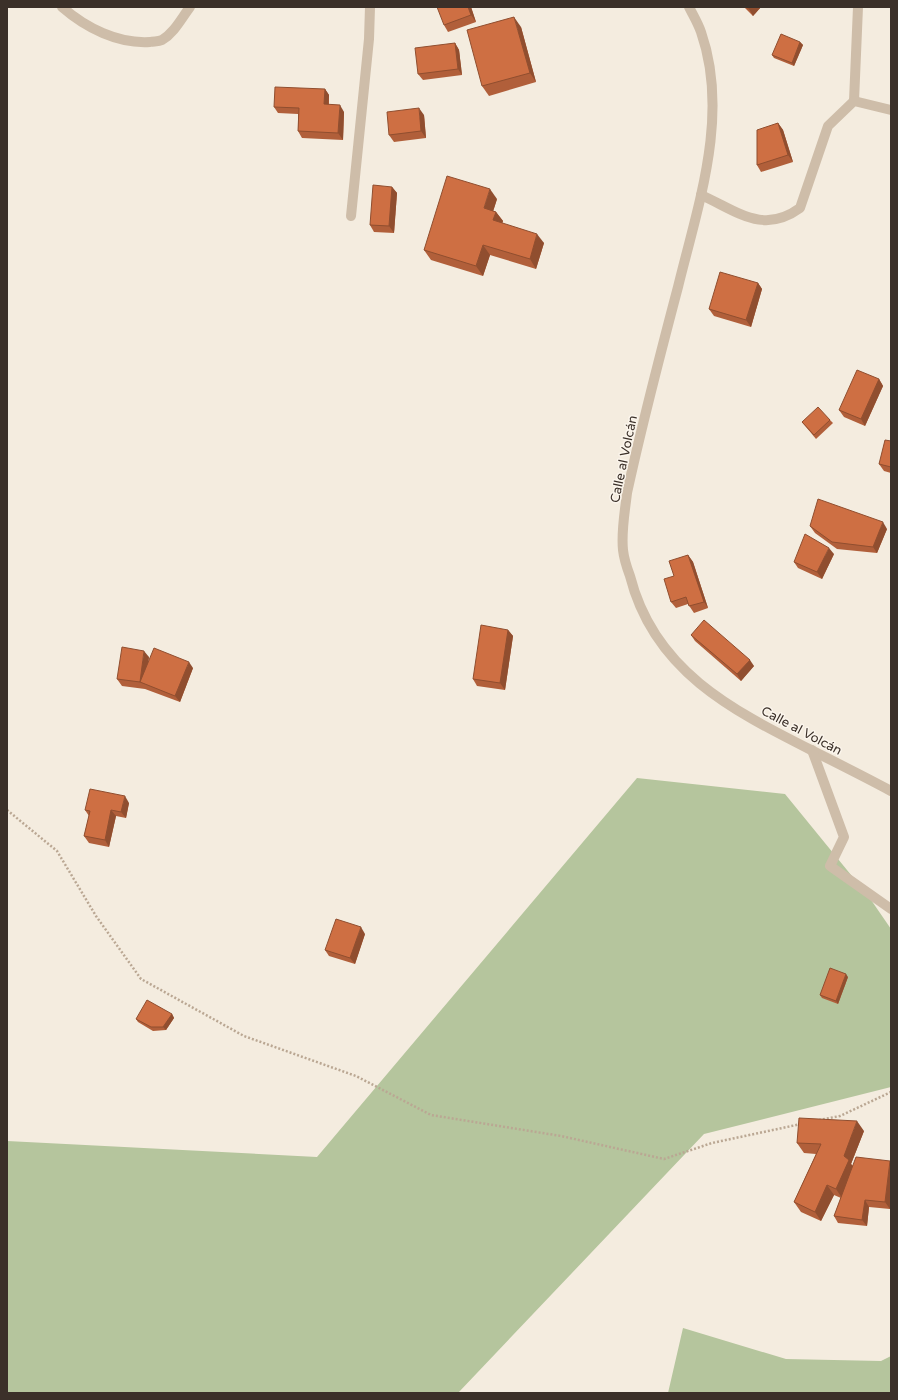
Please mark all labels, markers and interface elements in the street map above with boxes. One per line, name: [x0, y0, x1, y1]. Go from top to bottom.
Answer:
street label: Calle al Volcán: [607, 414, 641, 504]
street label: Calle al Volcán: [758, 703, 845, 759]

